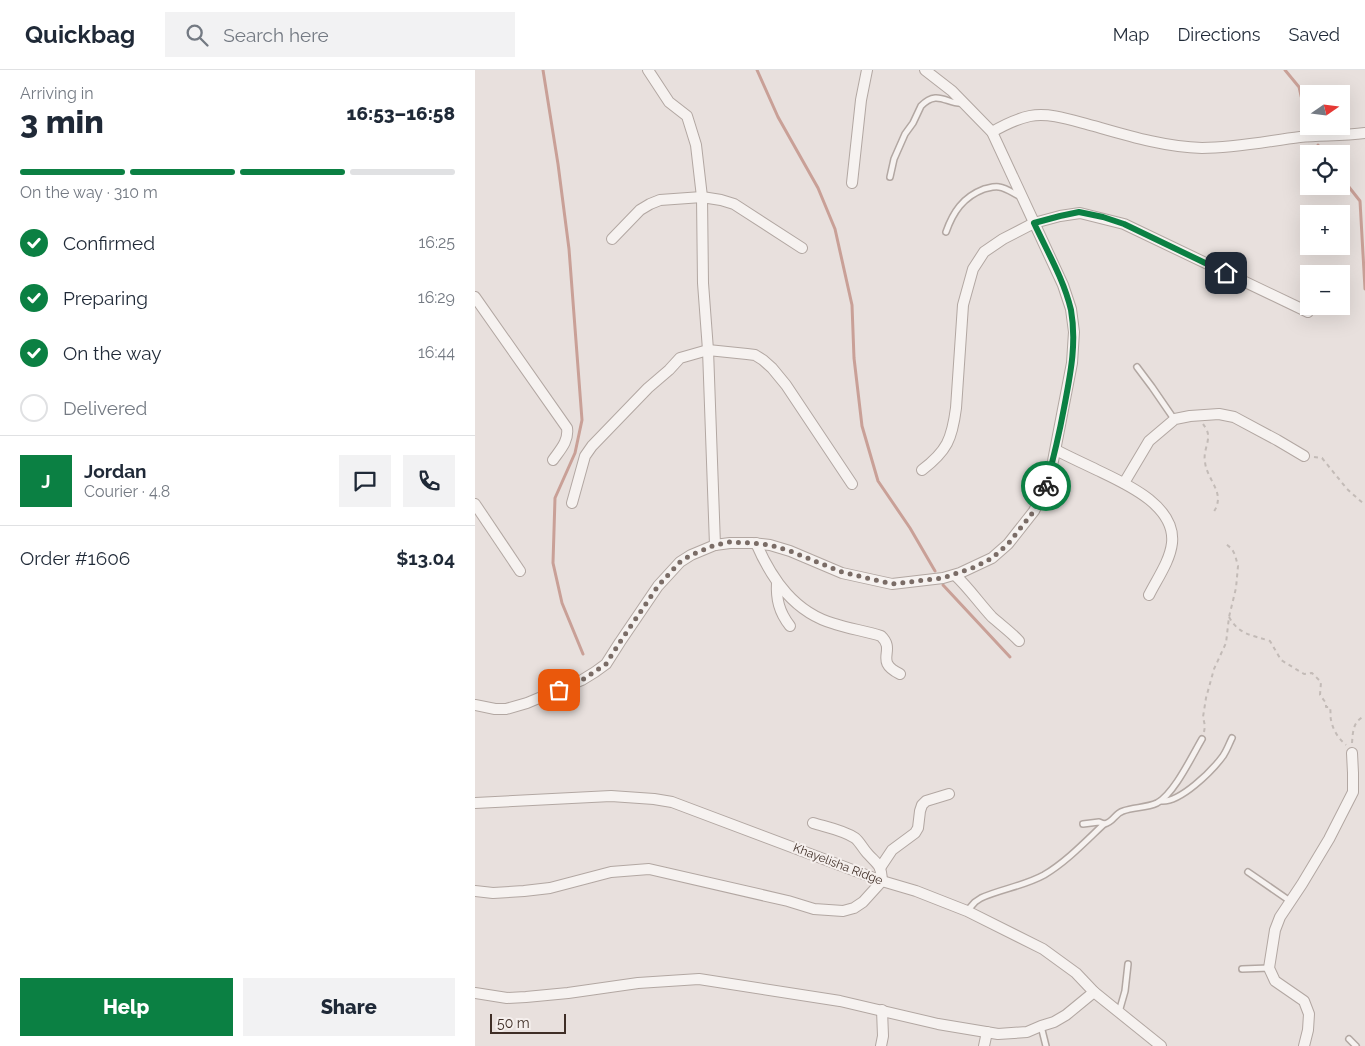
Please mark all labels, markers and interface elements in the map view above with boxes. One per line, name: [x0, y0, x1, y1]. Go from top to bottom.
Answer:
search box: [165, 12, 515, 57]
text: Quickbag: [25, 20, 135, 49]
icon: search: [183, 21, 211, 49]
text: Search here: [223, 24, 329, 46]
text: Map: [1113, 24, 1149, 45]
text: Directions: [1177, 24, 1261, 45]
text: Saved: [1289, 24, 1340, 45]
text: Arriving in: [20, 84, 94, 103]
north arrow: [1300, 85, 1350, 135]
map controls: [1300, 85, 1350, 315]
text: 16:53–16:58: [347, 102, 455, 124]
text: 3 min: [20, 103, 104, 140]
button: locate: [1300, 145, 1350, 195]
text: On the way · 310 m: [20, 183, 158, 202]
button: +: [1300, 205, 1350, 255]
icon: check: [20, 229, 48, 257]
text: Confirmed: [63, 232, 155, 254]
text: 16:25: [418, 233, 455, 252]
pin: [1205, 252, 1247, 294]
icon: home: [1212, 259, 1240, 287]
button: −: [1300, 265, 1350, 315]
icon: check: [20, 284, 48, 312]
text: Preparing: [63, 287, 148, 309]
text: 16:29: [418, 288, 455, 307]
icon: check: [20, 339, 48, 367]
text: On the way: [63, 342, 162, 364]
text: 16:44: [418, 343, 455, 362]
text: Delivered: [63, 397, 147, 419]
button: chat: [339, 455, 391, 507]
button: phone: [403, 455, 455, 507]
text: Jordan: [84, 460, 147, 482]
courier: [1021, 461, 1071, 511]
text: J: [41, 470, 51, 492]
icon: bike: [1032, 472, 1060, 500]
text: Courier · 4.8: [84, 482, 170, 501]
text: Order #1606: [20, 547, 130, 569]
text: $13.04: [396, 547, 455, 569]
pin: [538, 669, 580, 711]
icon: bag: [545, 676, 573, 704]
street label: Khayelisha Ridge: [791, 840, 885, 888]
button: Help: [20, 978, 233, 1036]
button: Share: [243, 978, 455, 1036]
scale bar: [490, 1011, 566, 1034]
text: 50 m: [497, 1015, 530, 1031]

